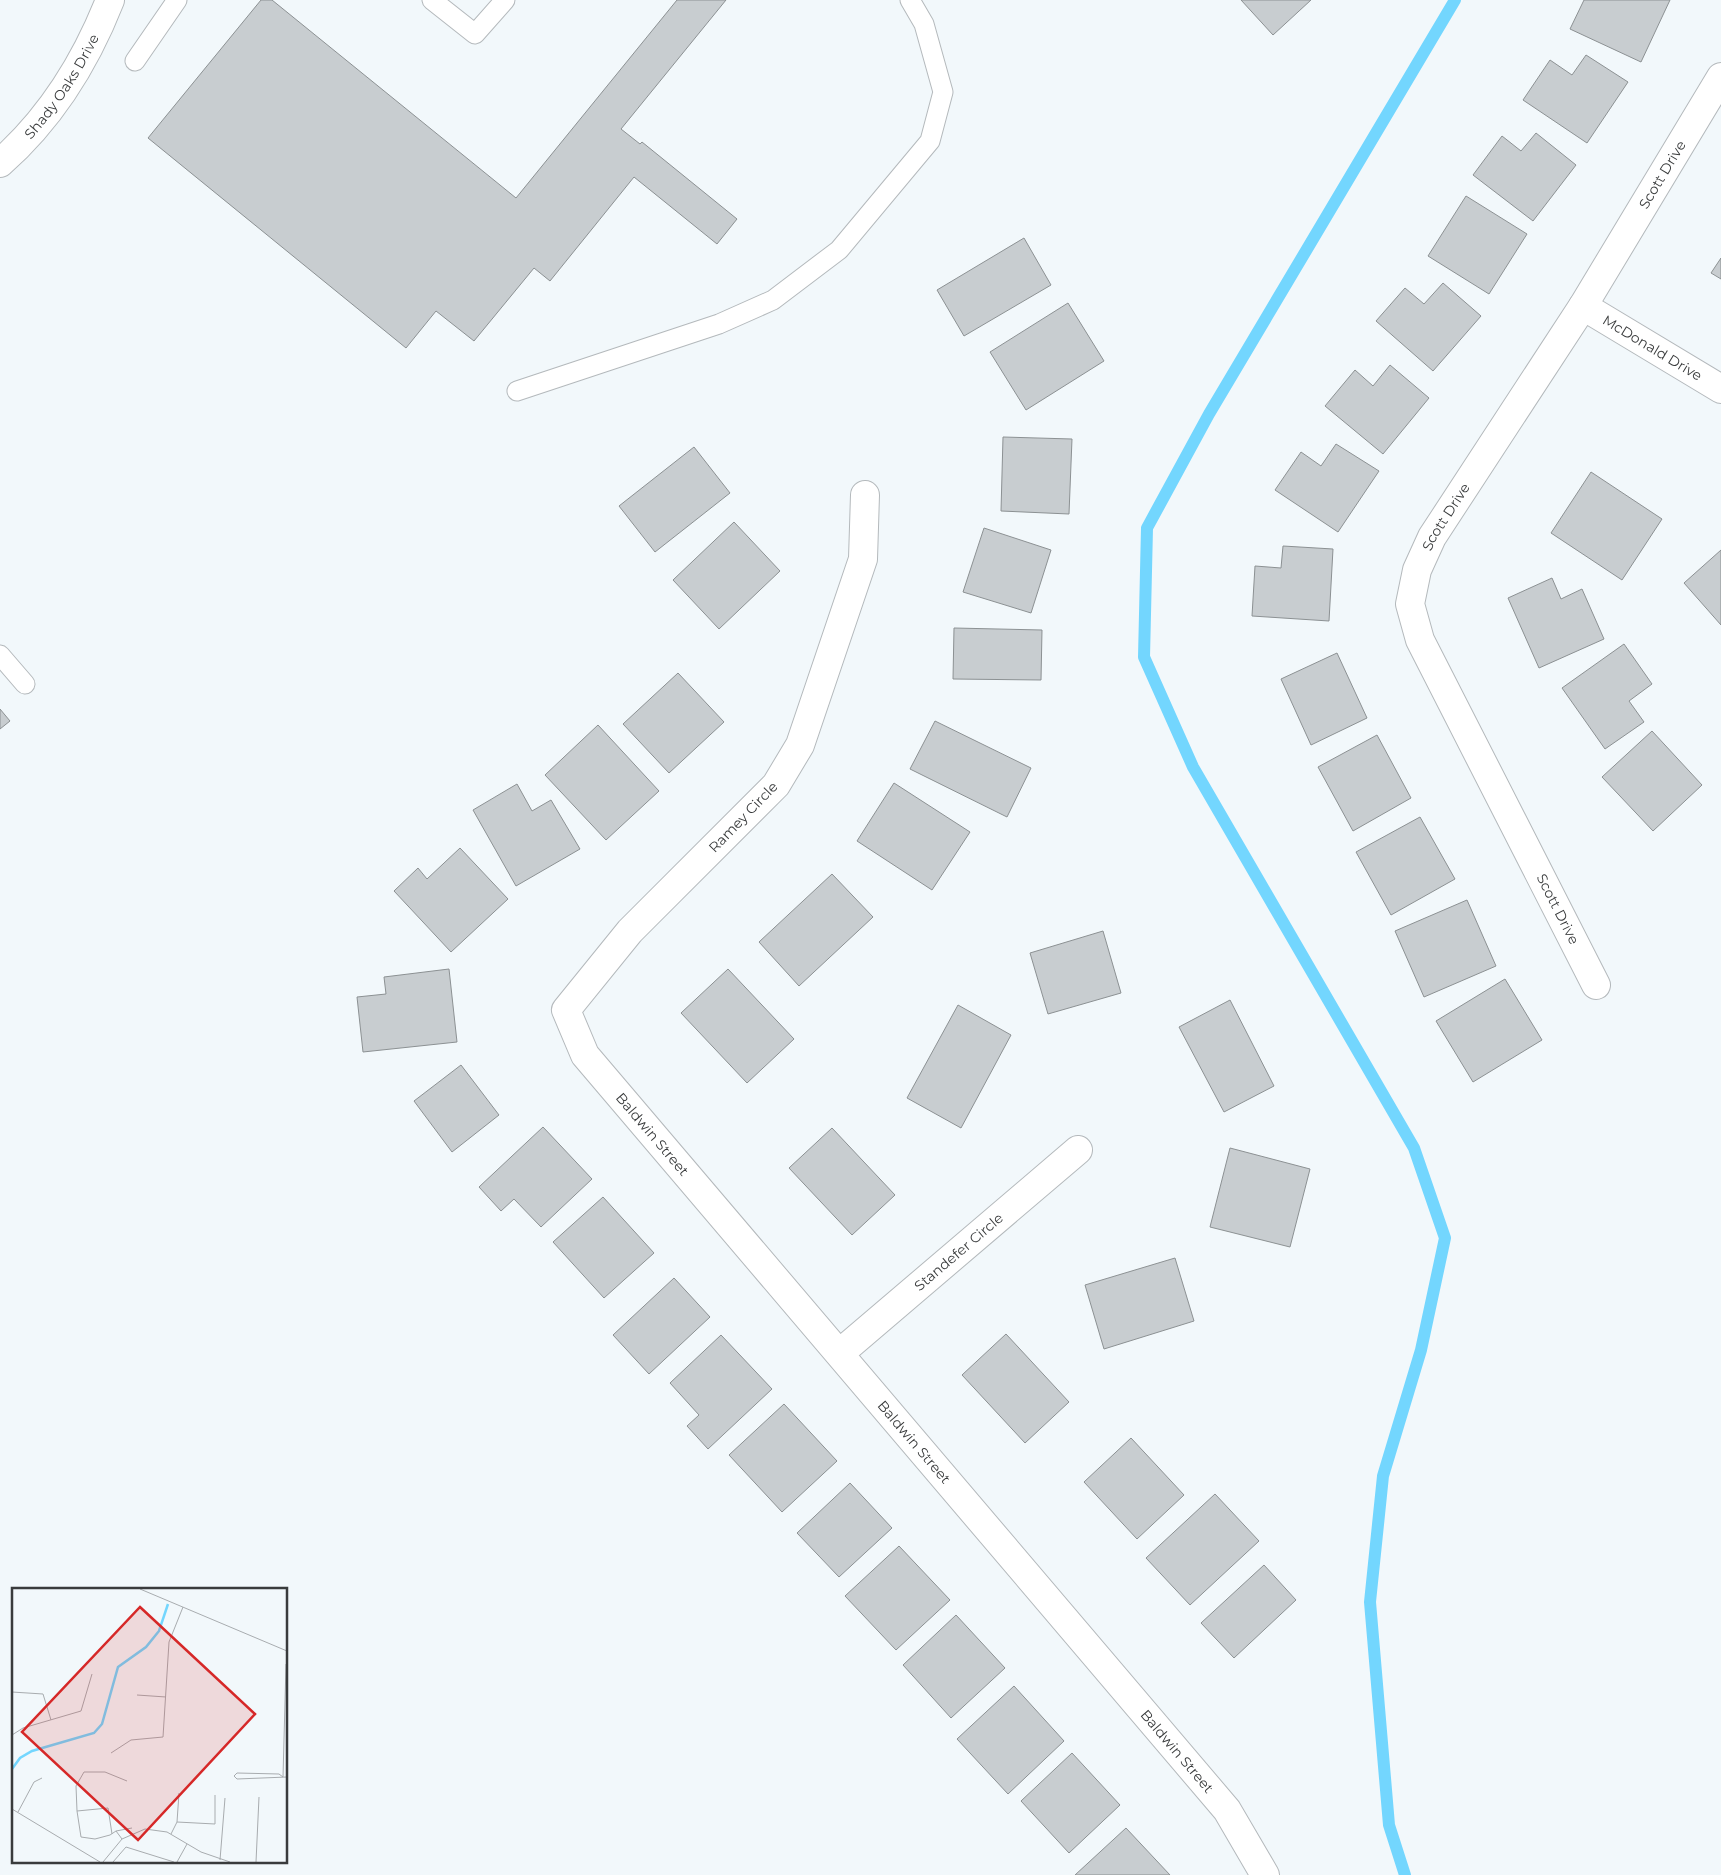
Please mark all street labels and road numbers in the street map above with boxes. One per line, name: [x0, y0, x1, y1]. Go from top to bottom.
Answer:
street label: Shady Oaks Drive: [20, 31, 103, 143]
street label: Scott Drive: [1635, 137, 1690, 212]
street label: McDonald Drive: [1599, 311, 1705, 385]
street label: Scott Drive: [1418, 480, 1474, 553]
street label: Ramey Circle: [705, 778, 781, 856]
street label: Scott Drive: [1533, 871, 1583, 947]
street label: Baldwin Street: [612, 1089, 693, 1180]
street label: Standefer Circle: [911, 1209, 1007, 1295]
street label: Baldwin Street: [874, 1397, 955, 1488]
street label: Baldwin Street: [1137, 1706, 1218, 1797]

